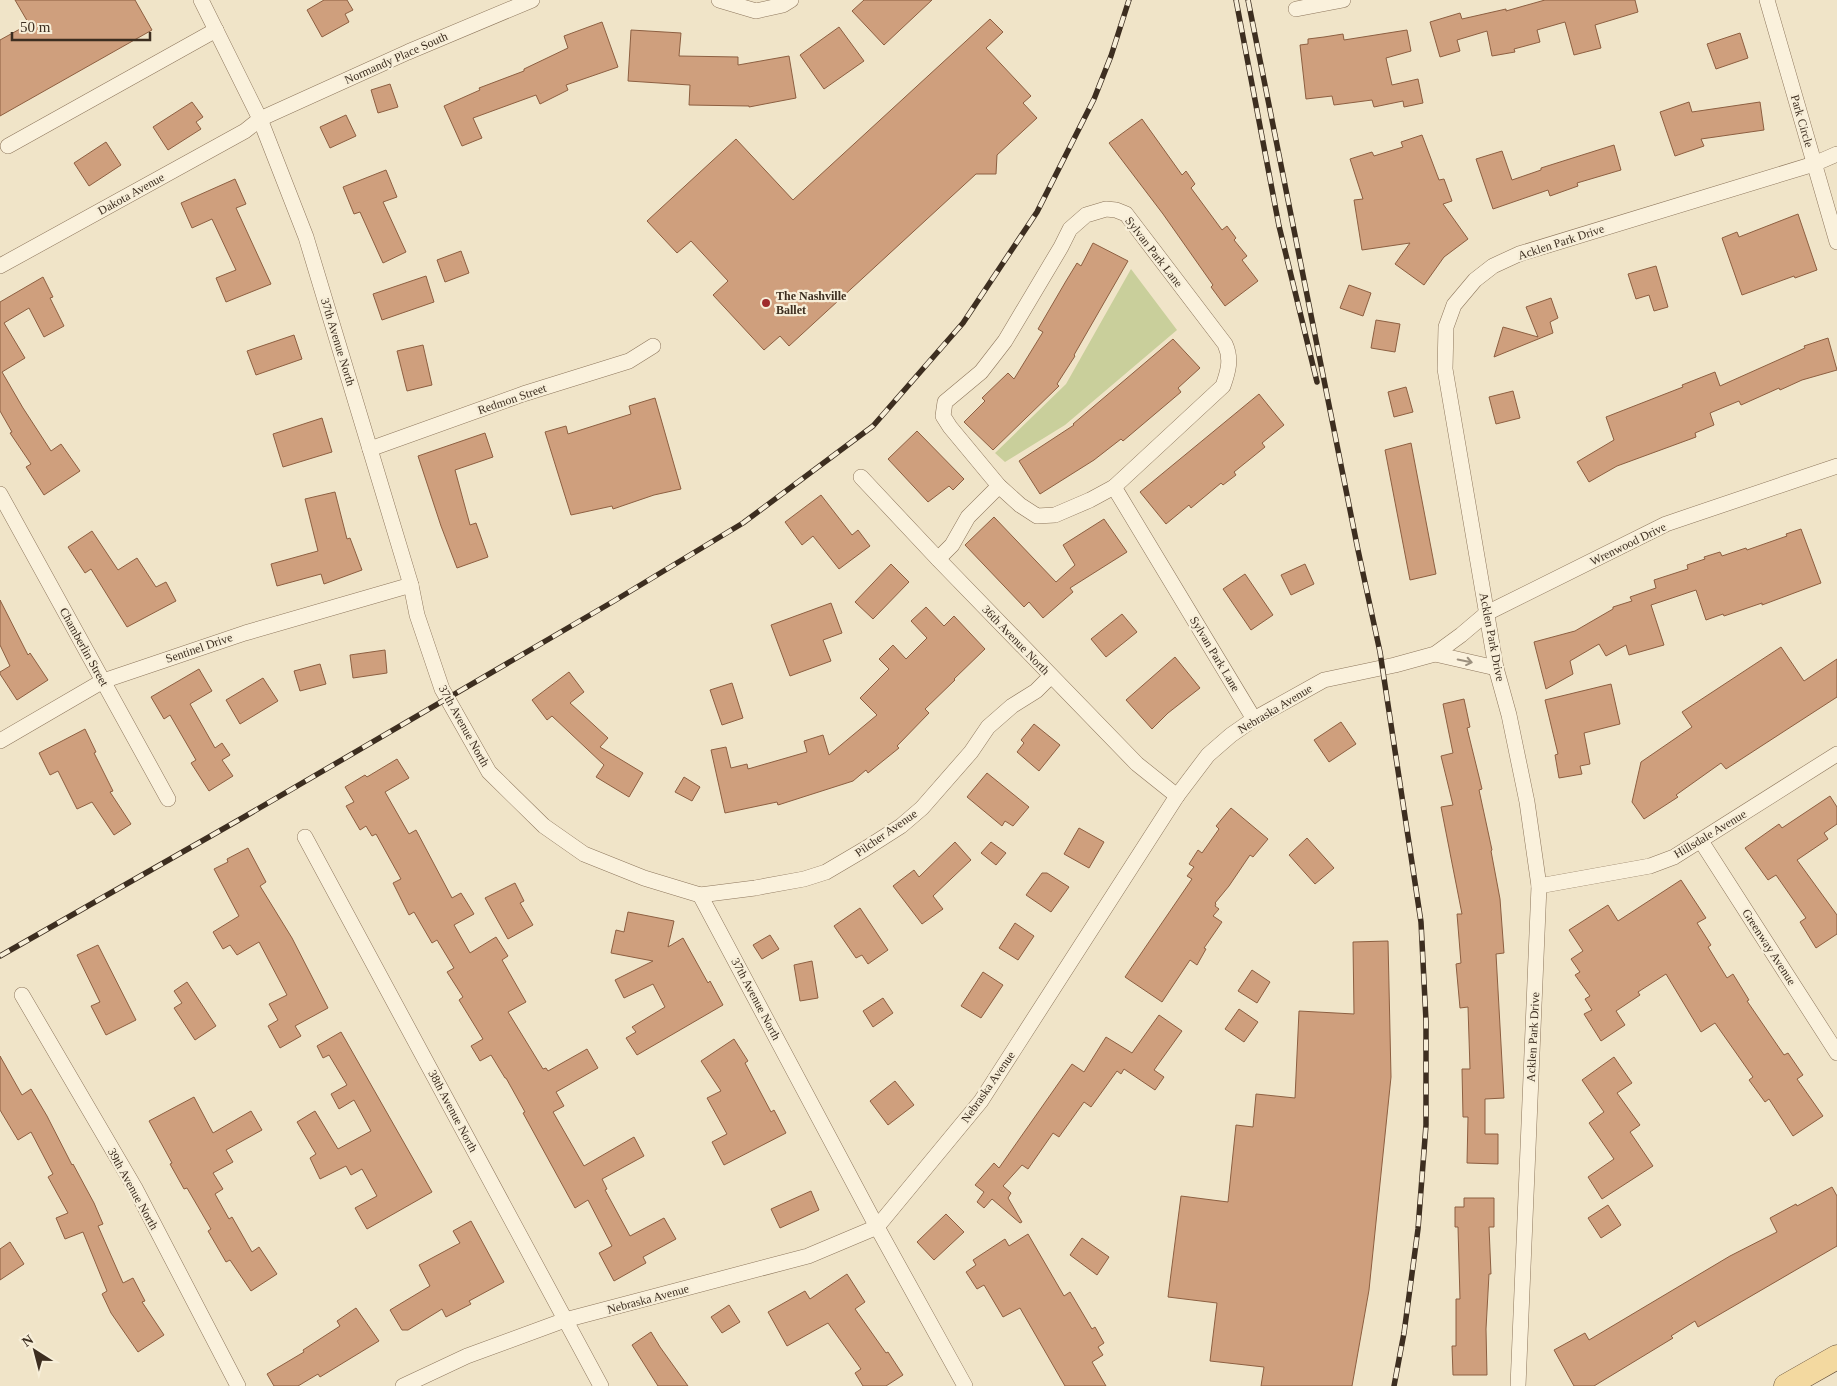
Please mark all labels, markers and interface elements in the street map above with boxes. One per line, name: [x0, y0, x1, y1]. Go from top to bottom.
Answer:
scale bar: [12, 10, 150, 42]
text: 50 m: [20, 19, 51, 35]
street label: Normandy Place South: [342, 29, 450, 87]
street label: Park Circle: [1788, 93, 1816, 149]
street label: Dakota Avenue: [95, 170, 167, 218]
street label: Sylvan Park Lane: [1122, 214, 1186, 290]
street label: Acklen Park Drive: [1516, 221, 1606, 263]
place label: The Nashville Ballet: [776, 289, 847, 317]
street label: 37th Avenue North: [318, 296, 358, 388]
marker: The Nashville Ballet: [760, 297, 772, 309]
street label: Redmon Street: [476, 381, 549, 417]
street label: Wrenwood Drive: [1588, 519, 1668, 569]
street label: Acklen Park Drive: [1477, 591, 1507, 683]
street label: 36th Avenue North: [979, 602, 1053, 678]
street label: Chamberlin Street: [57, 605, 112, 689]
street label: Sylvan Park Lane: [1187, 614, 1243, 694]
street label: Sentinel Drive: [164, 630, 234, 666]
one-way arrow: [1457, 657, 1473, 666]
street label: Nebraska Avenue: [1235, 681, 1315, 737]
street label: 37th Avenue North: [436, 683, 492, 769]
street label: Pilcher Avenue: [852, 806, 920, 860]
street label: Hillsdale Avenue: [1671, 807, 1749, 861]
street label: Greenway Avenue: [1739, 906, 1799, 988]
street label: 37th Avenue North: [728, 955, 784, 1043]
street label: Acklen Park Drive: [1524, 992, 1542, 1082]
street label: Nebraska Avenue: [958, 1049, 1018, 1125]
street label: 38th Avenue North: [425, 1067, 481, 1155]
street label: 39th Avenue North: [105, 1146, 161, 1232]
street label: Nebraska Avenue: [606, 1281, 690, 1317]
north arrow: [10, 1326, 60, 1376]
text: N: [19, 1332, 36, 1350]

